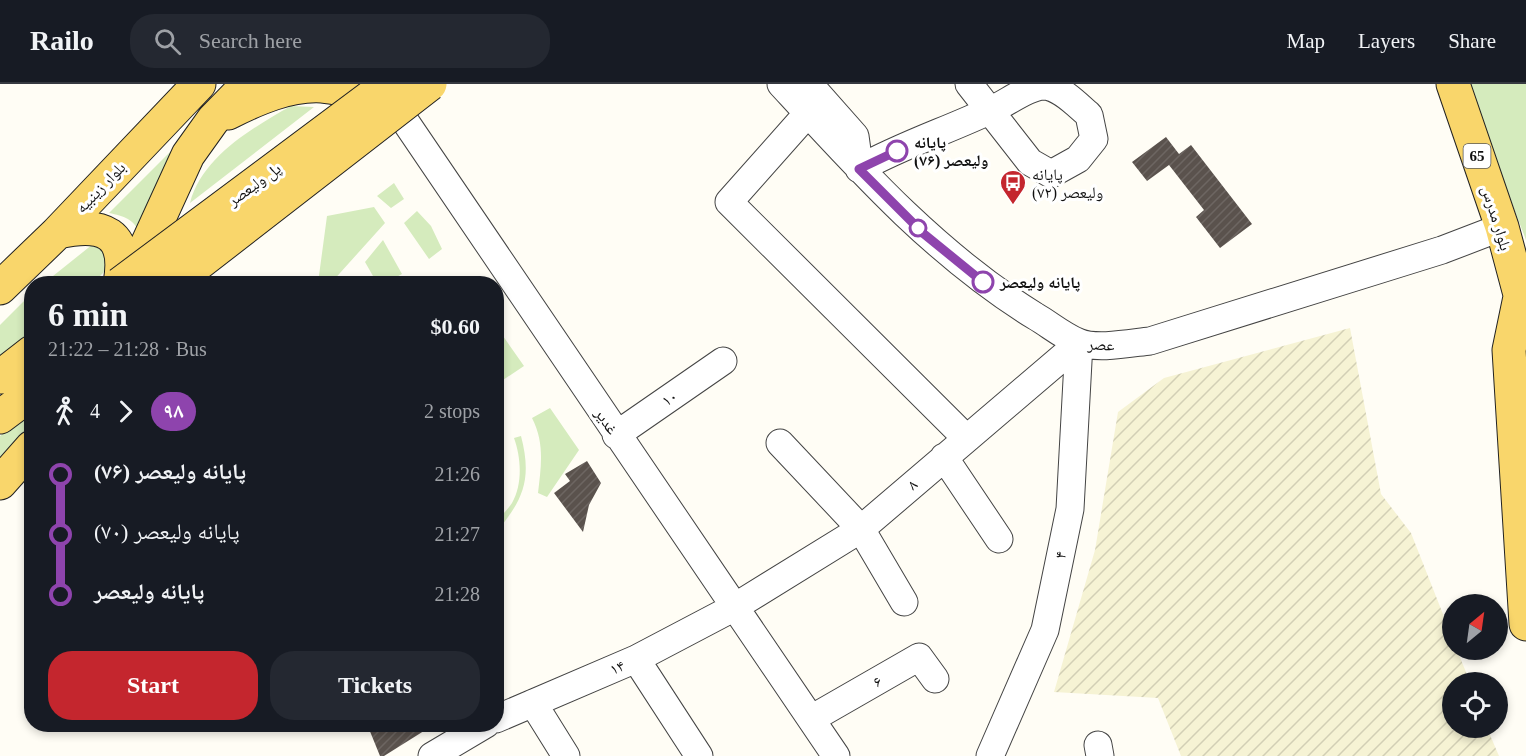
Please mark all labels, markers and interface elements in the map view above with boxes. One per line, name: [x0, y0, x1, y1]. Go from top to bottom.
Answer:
search box: [130, 14, 550, 68]
text: Railo: [30, 25, 94, 56]
icon: search: [151, 25, 184, 58]
text: Search here: [199, 28, 302, 53]
text: Map: [1287, 29, 1325, 53]
text: Layers: [1358, 29, 1415, 53]
text: Share: [1448, 29, 1496, 53]
place label: پایانه ولیعصر (۷۶): [914, 134, 989, 170]
marker: پایانه ولیعصر (۷۶): [886, 140, 908, 162]
road number: 65: [1464, 144, 1490, 168]
street label: بلوار زینبیه: [72, 158, 129, 217]
street label: پل ولیعصر: [224, 159, 285, 211]
place label: پایانه ولیعصر (۷۲): [1032, 166, 1103, 202]
bus stop icon: پایانه ولیعصر (۷۲): [998, 168, 1028, 206]
street label: بلوار مدرس: [1477, 184, 1514, 253]
unlabelled marker: [909, 219, 927, 237]
marker: پایانه ولیعصر: [972, 271, 994, 293]
place label: پایانه ولیعصر: [999, 274, 1080, 292]
text: 6 min: [48, 297, 128, 333]
text: $0.60: [431, 314, 480, 339]
street label: عصر: [1086, 335, 1115, 354]
text: 21:22 – 21:28 · Bus: [48, 338, 207, 360]
street label: ۱۰: [659, 387, 680, 409]
icon: walk: [48, 395, 81, 428]
icon: forward: [109, 395, 142, 428]
text: ۹۸: [163, 399, 184, 423]
text: 4: [90, 400, 100, 422]
text: 2 stops: [424, 400, 480, 422]
street label: غدیر: [590, 404, 621, 438]
text: پایانه ولیعصر (۷۶): [94, 459, 246, 484]
text: 21:26: [434, 463, 480, 485]
street label: ۸: [904, 476, 921, 493]
text: پایانه ولیعصر (۷۰): [94, 519, 240, 544]
text: 21:27: [434, 523, 480, 545]
street label: ۴: [1051, 550, 1070, 560]
text: پایانه ولیعصر: [94, 579, 204, 604]
text: 21:28: [434, 583, 480, 605]
north arrow: [1442, 594, 1508, 660]
map controls: [1442, 594, 1508, 738]
button: Start: [48, 651, 258, 720]
button: Tickets: [270, 651, 480, 720]
street label: ۱۴: [607, 657, 627, 678]
street label: ۶: [870, 672, 885, 691]
button: locate: [1442, 672, 1508, 738]

